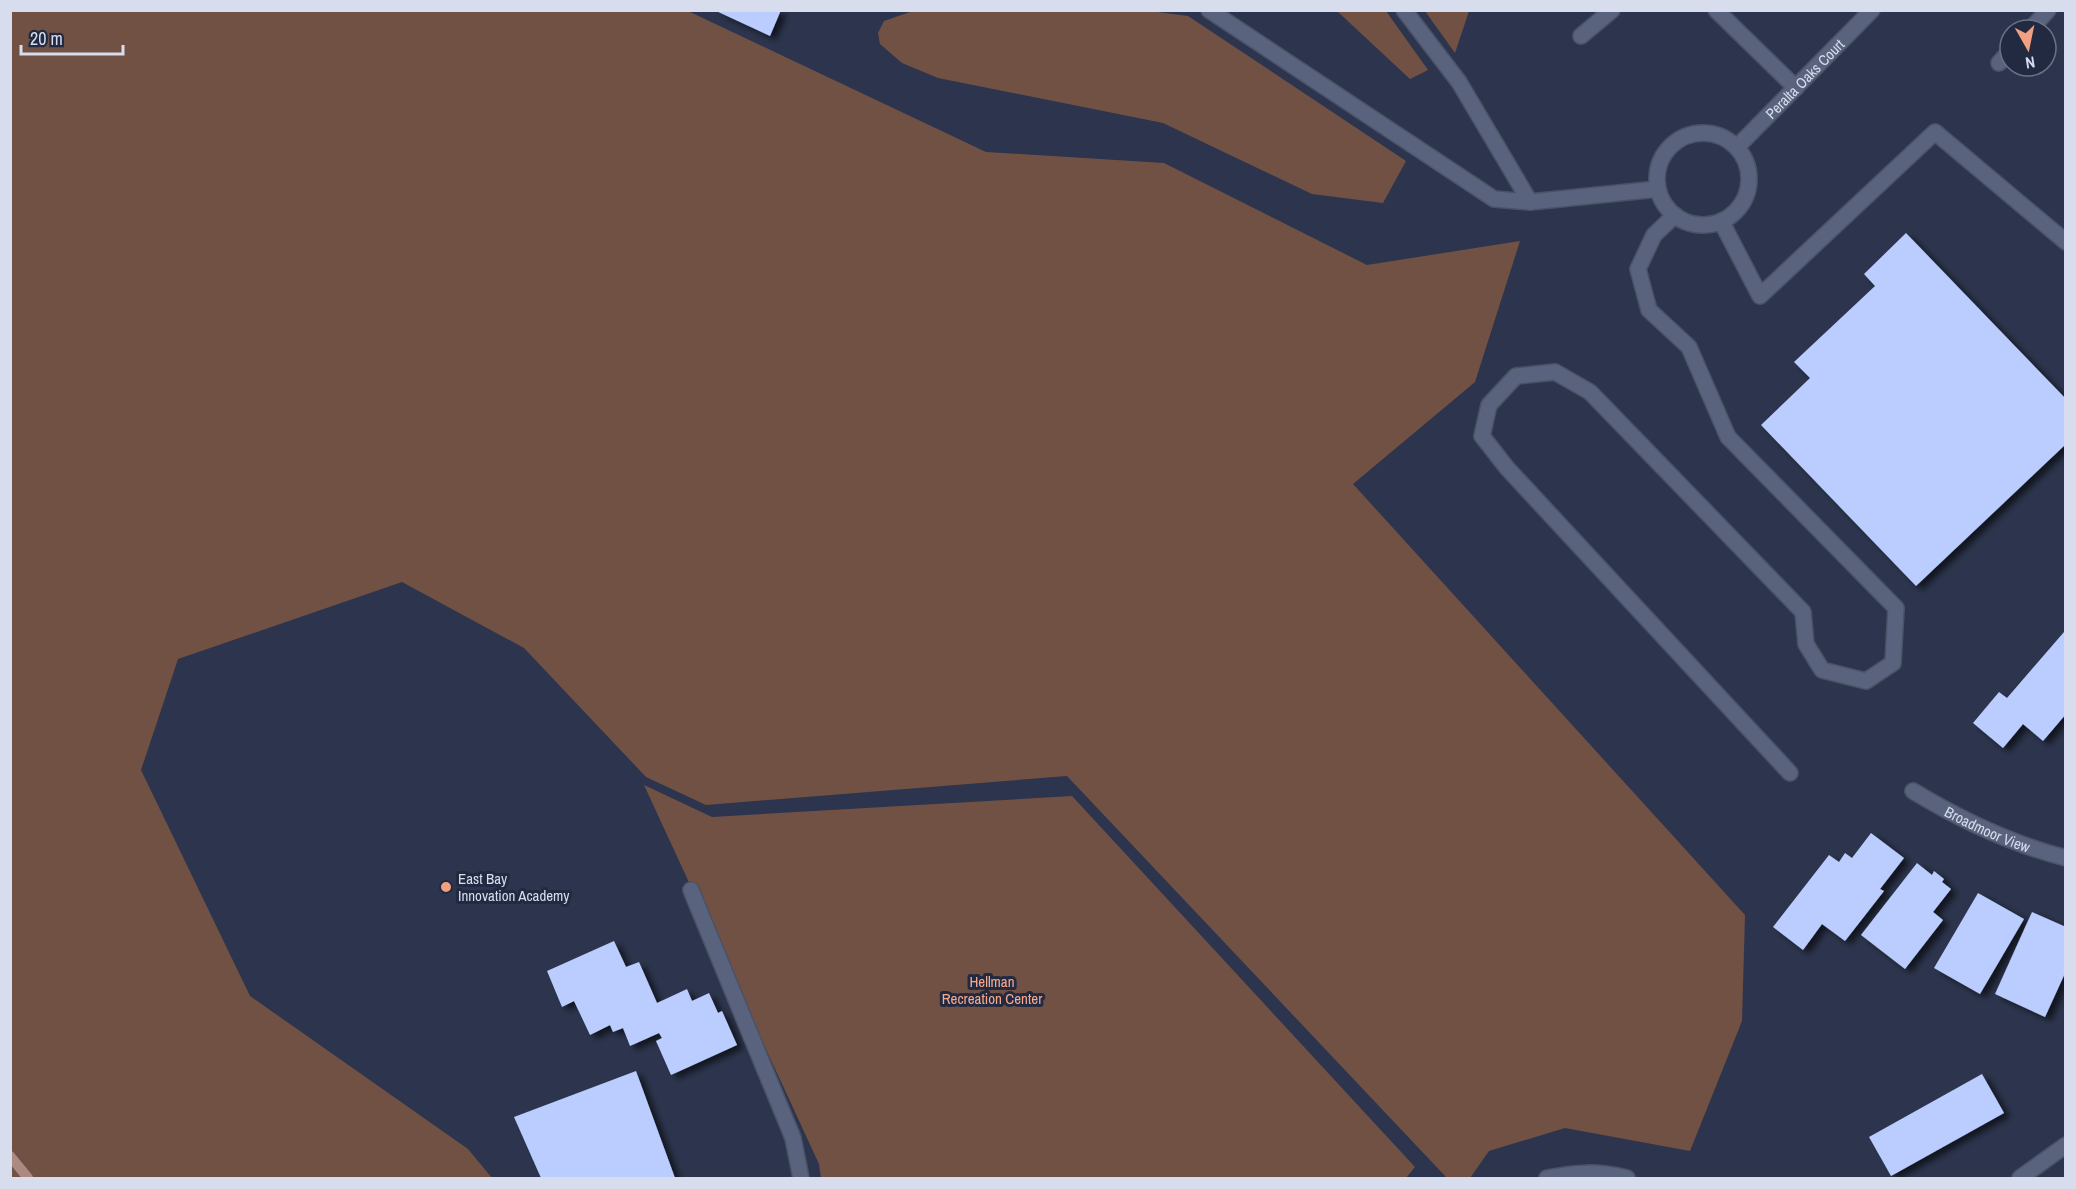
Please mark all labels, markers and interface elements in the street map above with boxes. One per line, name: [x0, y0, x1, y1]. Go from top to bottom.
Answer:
scale bar: [21, 18, 123, 56]
north arrow: [1998, 18, 2058, 78]
text: 20 m: [30, 26, 63, 51]
street label: Peralta Oaks Court: [1760, 34, 1849, 123]
text: N: [2024, 51, 2037, 74]
street label: Broadmoor View: [1941, 801, 2033, 857]
place label: East Bay Innovation Academy: [458, 868, 570, 906]
marker: East Bay Innovation Academy: [439, 880, 453, 894]
park label: Hellman Recreation Center: [942, 971, 1042, 1009]

